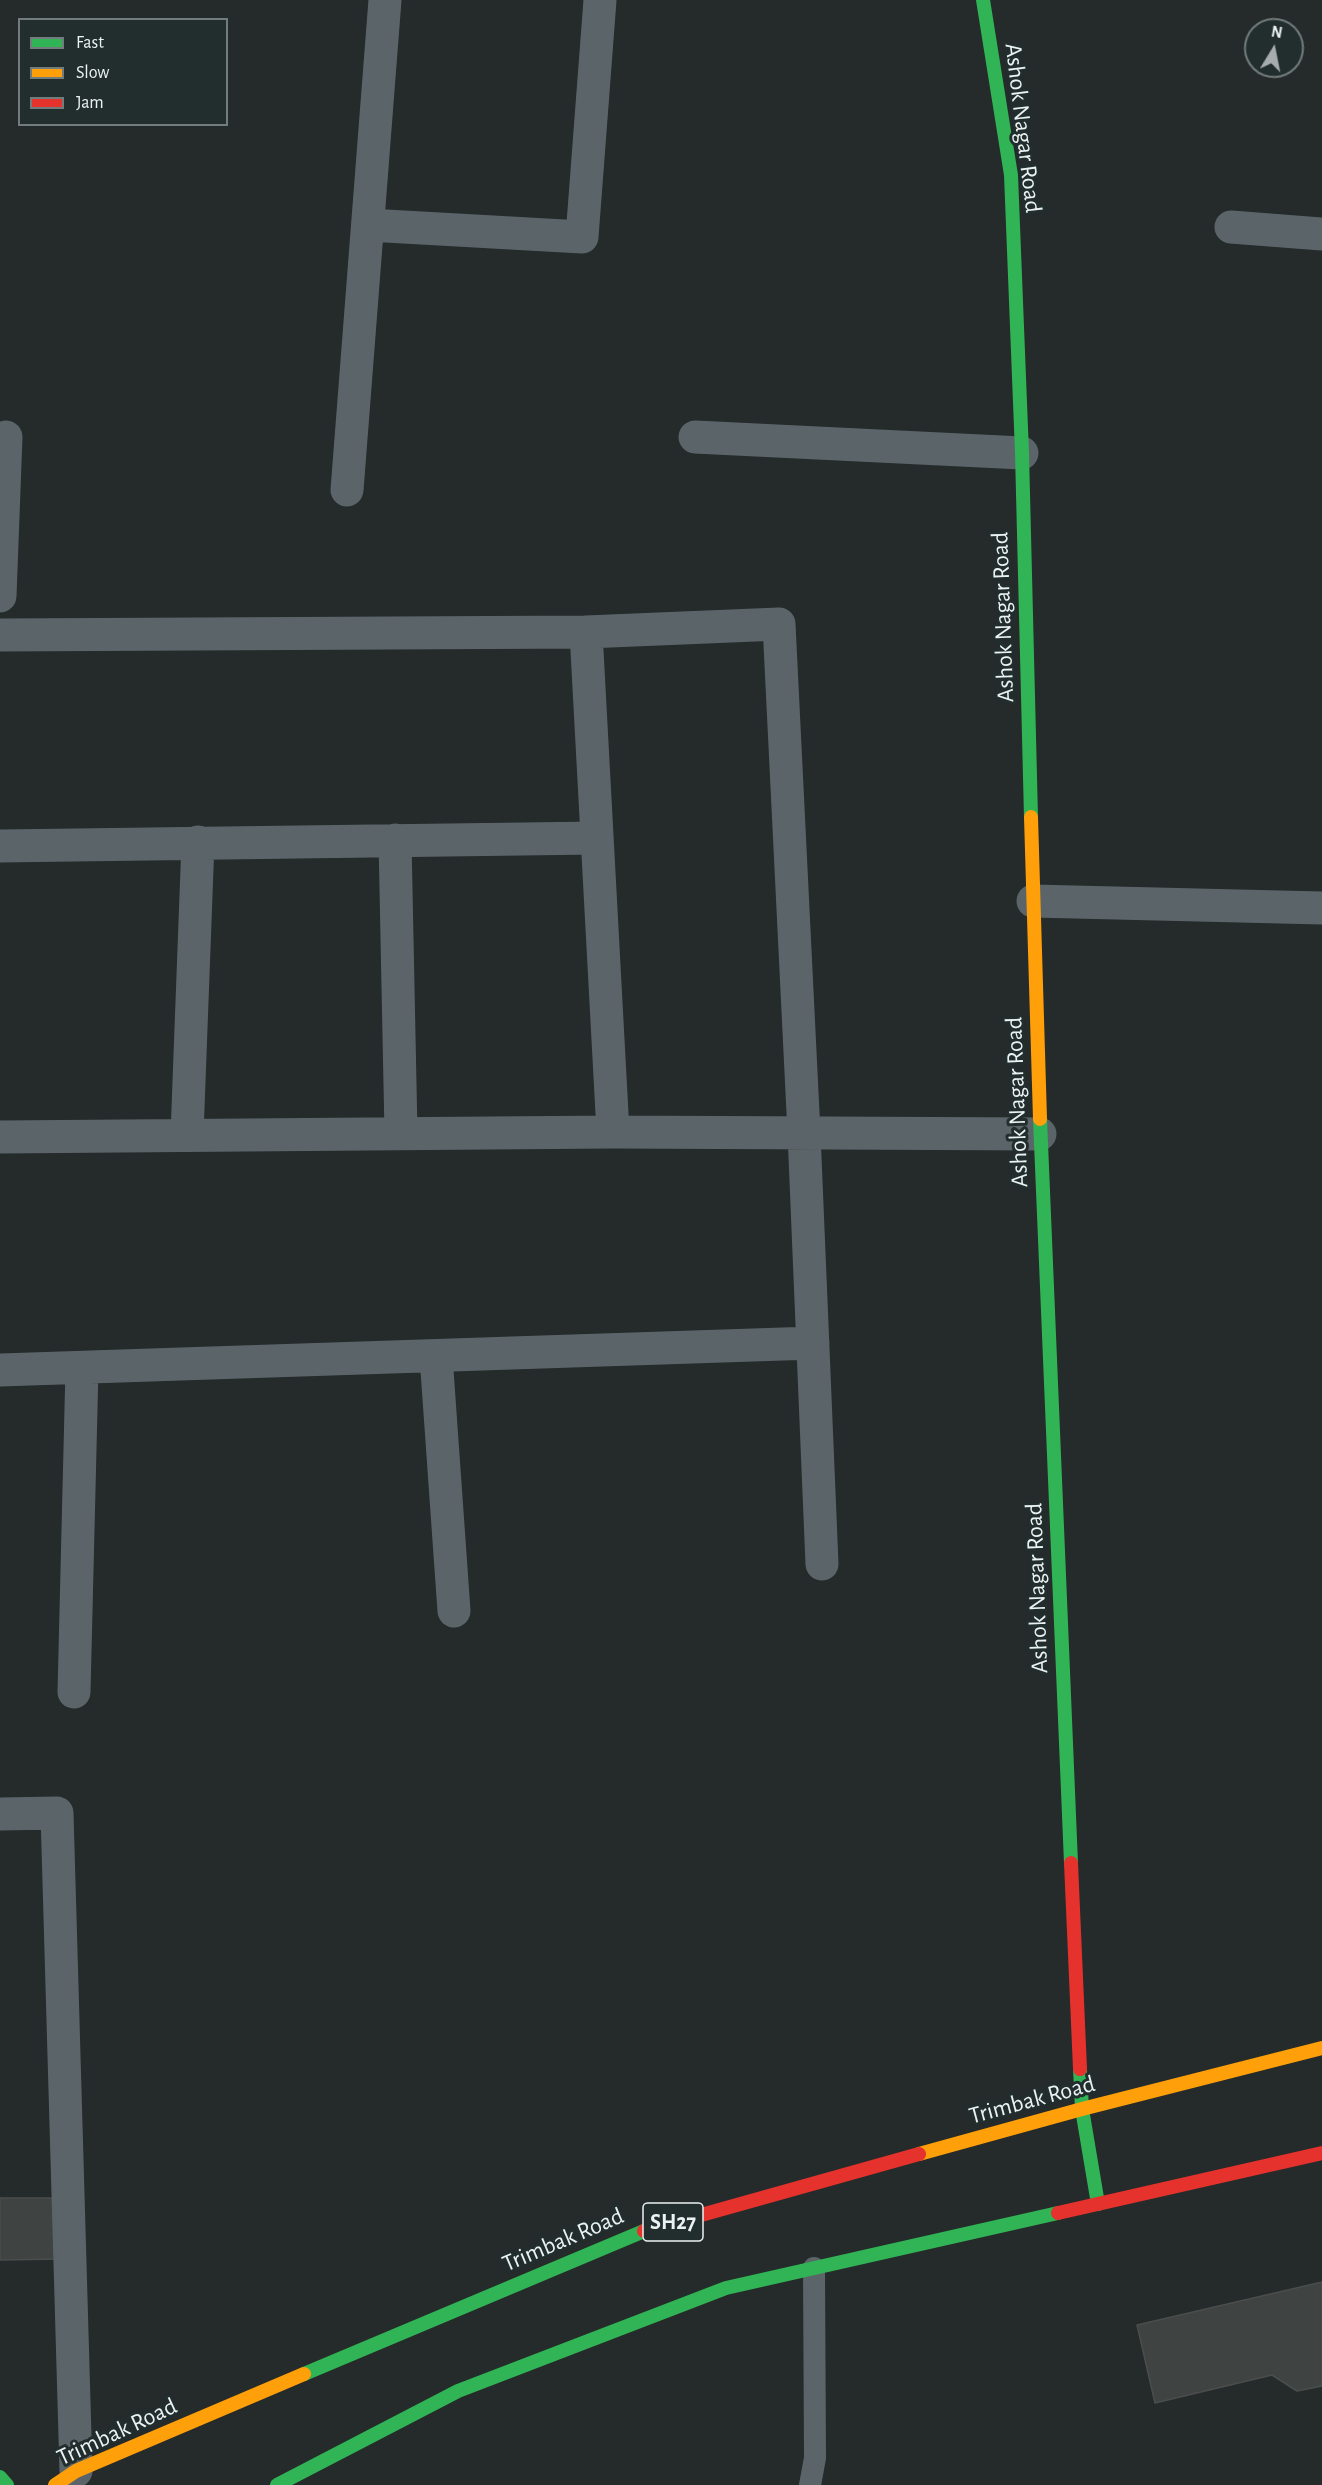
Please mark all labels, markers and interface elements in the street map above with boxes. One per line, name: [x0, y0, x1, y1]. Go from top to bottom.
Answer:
legend: [18, 18, 228, 126]
north arrow: [1244, 18, 1304, 78]
text: N: [1270, 23, 1284, 41]
text: Fast: [76, 34, 104, 52]
street label: Ashok Nagar Road: [998, 42, 1048, 214]
text: Slow: [76, 64, 109, 82]
text: Jam: [76, 94, 104, 112]
street label: Ashok Nagar Road: [986, 531, 1020, 703]
street label: Ashok Nagar Road: [1000, 1016, 1034, 1188]
street label: Ashok Nagar Road: [1020, 1502, 1054, 1674]
street label: Trimbak Road: [966, 2069, 1098, 2131]
street label: Trimbak Road: [498, 2202, 628, 2278]
road number: SH27: [643, 2203, 703, 2241]
street label: Trimbak Road: [52, 2392, 182, 2472]

